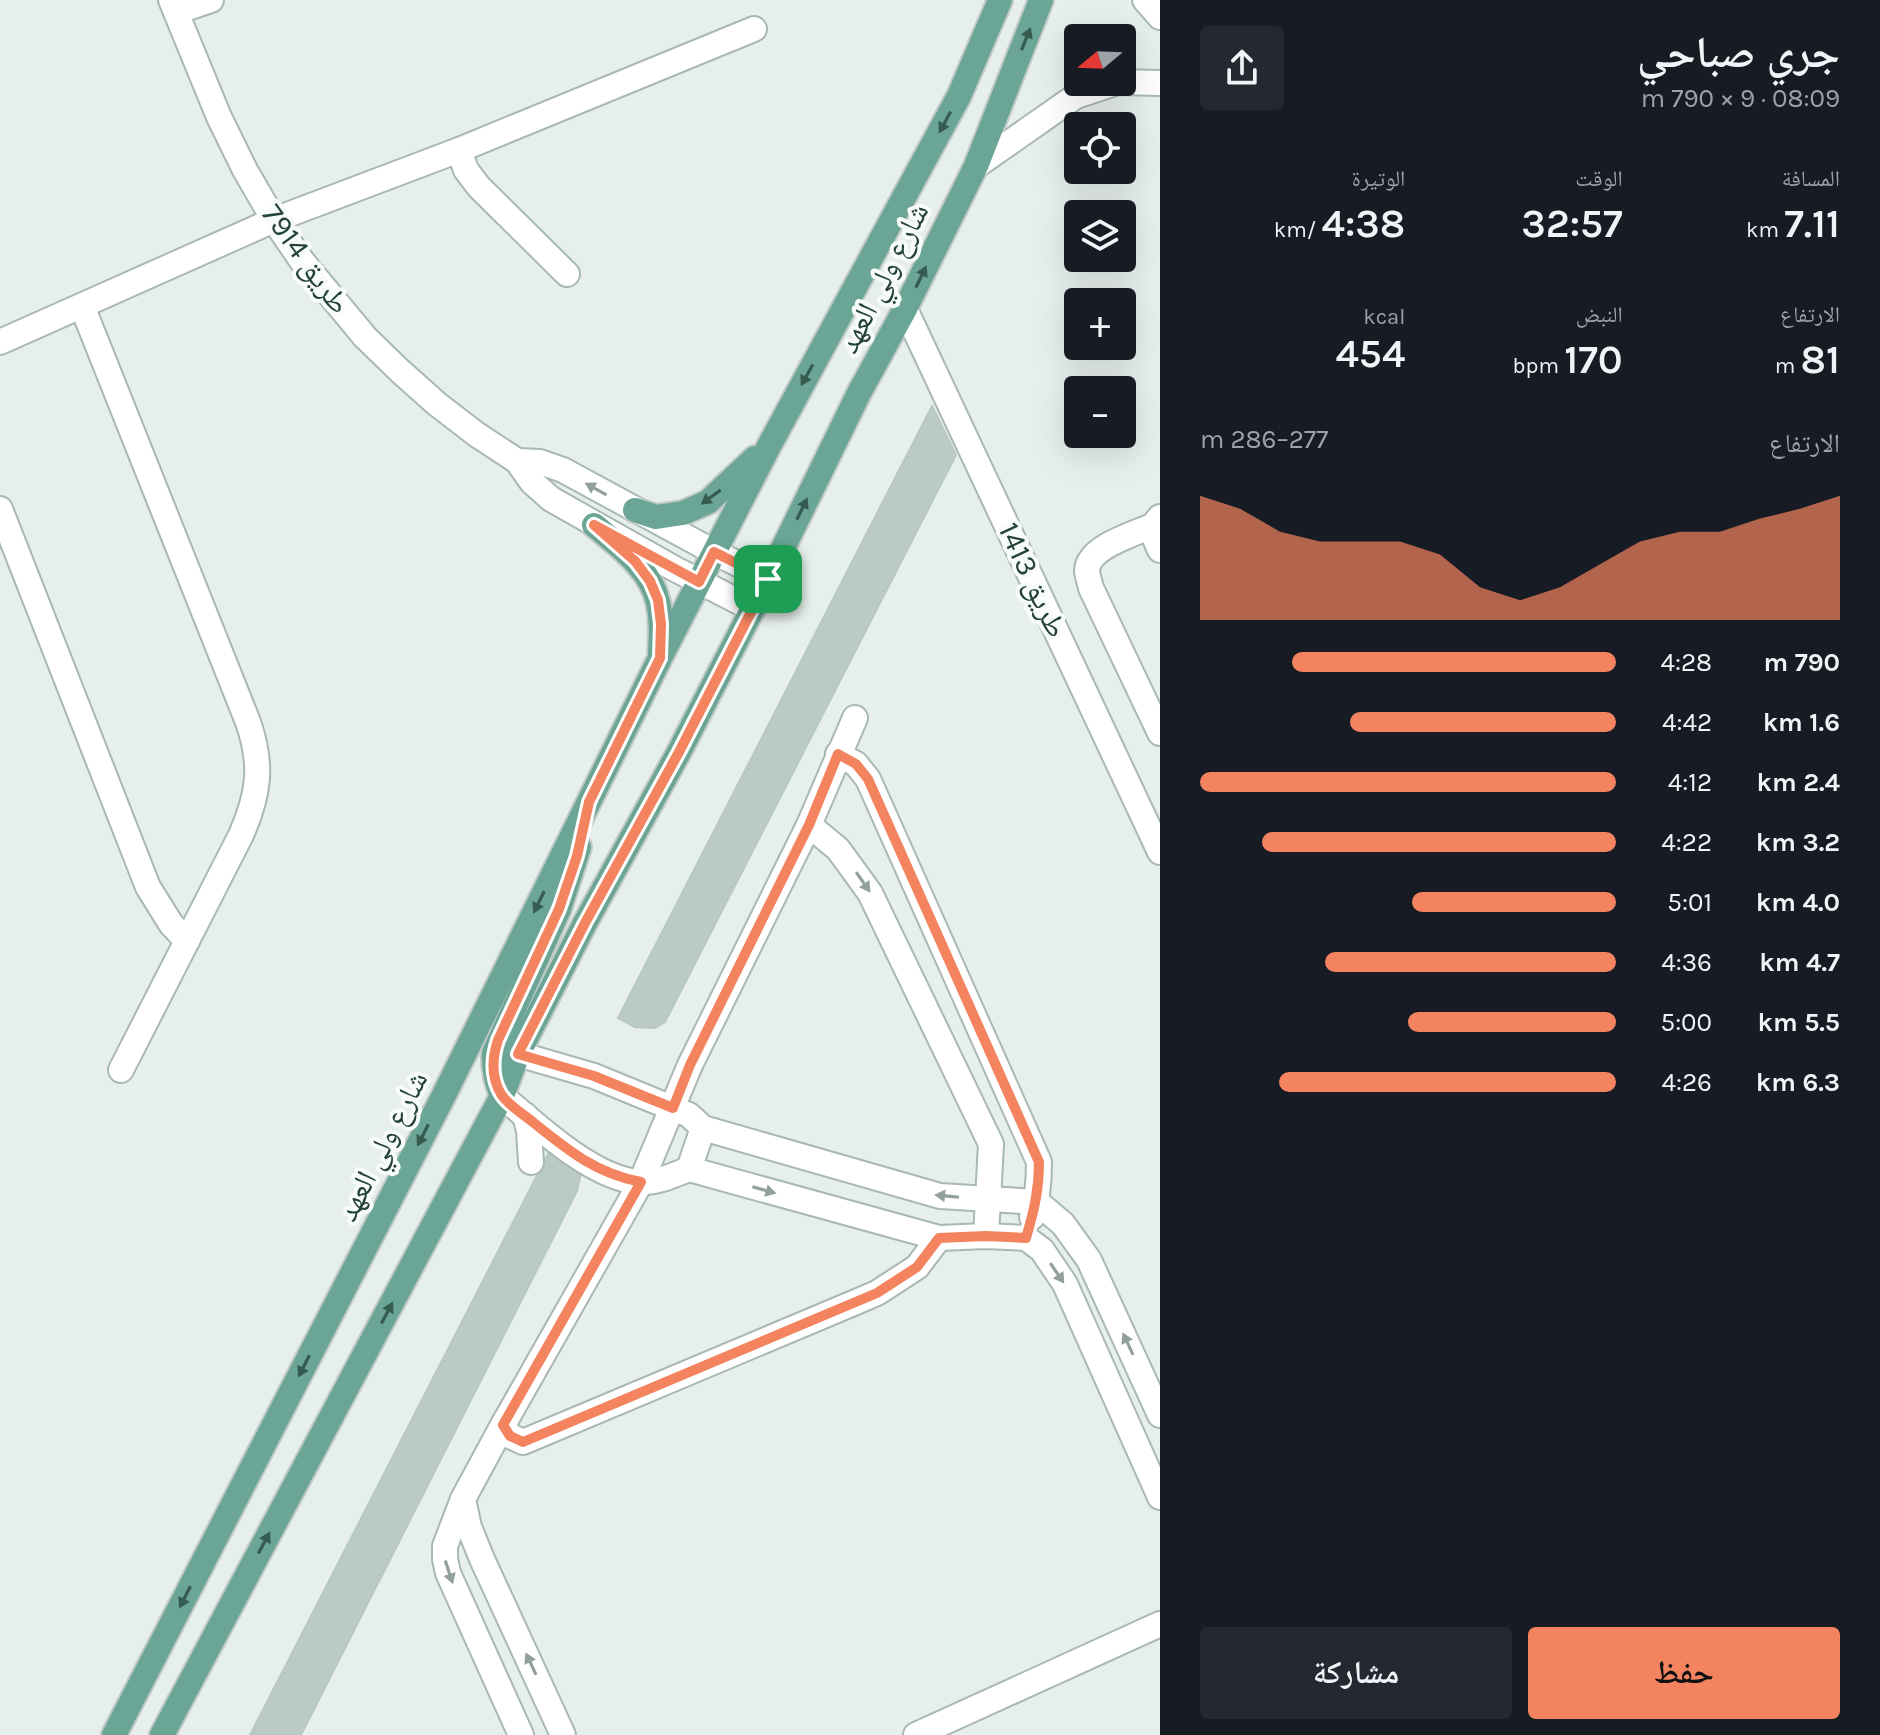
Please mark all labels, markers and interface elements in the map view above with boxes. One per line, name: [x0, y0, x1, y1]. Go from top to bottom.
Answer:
north arrow: [1064, 24, 1136, 96]
map controls: [1064, 24, 1136, 448]
button: share: [1200, 26, 1284, 110]
one-way arrow: [1019, 27, 1032, 51]
text: جري صباحي: [1637, 27, 1840, 78]
text: 08:09 · 9 × 790 m: [1641, 83, 1840, 114]
one-way arrow: [938, 111, 952, 133]
button: locate: [1064, 112, 1136, 184]
text: الوتيرة: [1352, 166, 1405, 192]
text: الوقت: [1575, 166, 1623, 192]
text: المسافة: [1782, 166, 1840, 192]
street label: طريق 7914: [254, 197, 358, 321]
street label: شارع ولي العهد: [830, 197, 941, 362]
button: layers: [1064, 200, 1136, 272]
text: 4:38: [1322, 200, 1405, 247]
text: 32:57: [1521, 200, 1623, 247]
text: 7.11: [1784, 200, 1840, 247]
text: /km: [1274, 217, 1322, 243]
text: km: [1746, 217, 1784, 243]
one-way arrow: [914, 266, 927, 289]
button: +: [1064, 288, 1136, 360]
text: النبض: [1576, 302, 1623, 328]
text: الارتفاع: [1780, 302, 1840, 328]
text: kcal: [1363, 304, 1405, 330]
text: 454: [1335, 330, 1405, 377]
text: 170: [1564, 336, 1623, 383]
text: 81: [1801, 336, 1840, 383]
text: bpm: [1512, 353, 1564, 379]
text: m: [1775, 353, 1801, 379]
one-way arrow: [801, 364, 815, 386]
button: −: [1064, 376, 1136, 448]
text: 277–286 m: [1200, 424, 1328, 455]
text: الارتفاع: [1769, 428, 1840, 459]
one-way arrow: [585, 482, 608, 496]
one-way arrow: [700, 489, 721, 504]
one-way arrow: [796, 497, 809, 520]
street label: طريق 1413: [991, 517, 1075, 643]
pin: [734, 545, 802, 613]
icon: arrive: [746, 557, 790, 601]
text: 4:28: [1660, 647, 1712, 678]
text: 790 m: [1763, 647, 1840, 678]
text: 4:42: [1662, 707, 1712, 738]
text: 1.6 km: [1763, 707, 1840, 738]
text: 4:12: [1668, 767, 1712, 798]
text: 2.4 km: [1757, 767, 1840, 798]
text: 4:22: [1661, 827, 1712, 858]
text: 3.2 km: [1756, 827, 1840, 858]
one-way arrow: [855, 871, 870, 892]
text: 5:01: [1667, 887, 1712, 918]
text: 4.0 km: [1756, 887, 1840, 918]
one-way arrow: [532, 891, 546, 914]
text: 4:36: [1661, 947, 1712, 978]
text: 4.7 km: [1759, 947, 1840, 978]
text: 5:00: [1660, 1007, 1712, 1038]
text: 5.5 km: [1758, 1007, 1840, 1038]
street label: شارع ولي العهد: [329, 1065, 440, 1230]
text: 4:26: [1662, 1067, 1712, 1098]
text: 6.3 km: [1756, 1067, 1840, 1098]
one-way arrow: [417, 1124, 430, 1147]
one-way arrow: [752, 1184, 777, 1196]
one-way arrow: [935, 1190, 960, 1203]
one-way arrow: [1049, 1263, 1064, 1284]
one-way arrow: [379, 1302, 393, 1324]
one-way arrow: [1121, 1332, 1134, 1355]
one-way arrow: [298, 1355, 311, 1378]
one-way arrow: [258, 1531, 271, 1554]
one-way arrow: [443, 1560, 456, 1584]
one-way arrow: [179, 1586, 192, 1609]
button: مشاركة: [1200, 1627, 1512, 1719]
button: حفظ: [1528, 1627, 1840, 1719]
one-way arrow: [524, 1652, 537, 1676]

